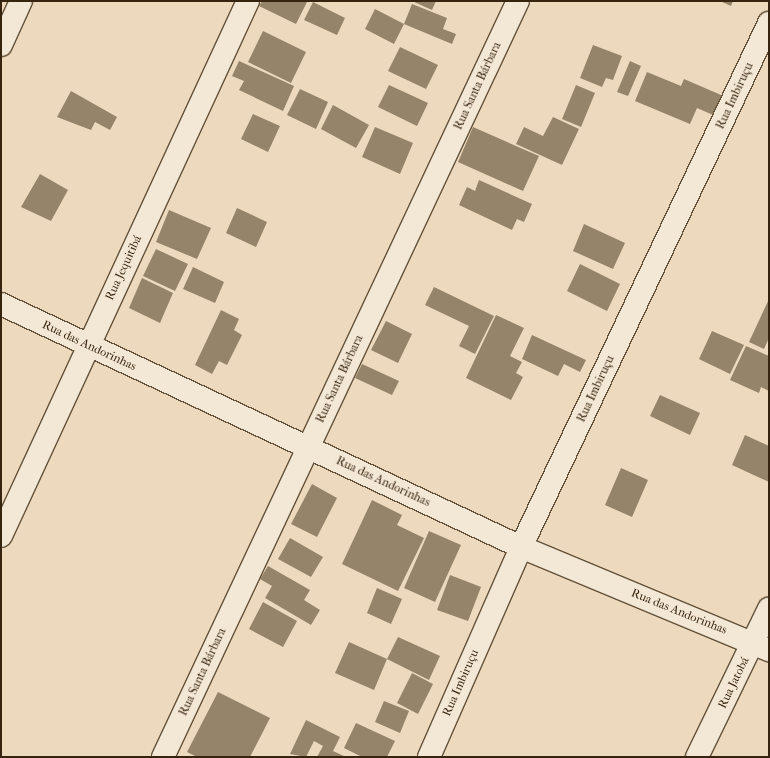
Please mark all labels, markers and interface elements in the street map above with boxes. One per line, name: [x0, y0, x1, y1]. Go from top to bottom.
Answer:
street label: Rua Santa Bárbara: [451, 40, 505, 132]
street label: Rua Imbiruçu: [713, 60, 757, 132]
street label: Rua Jequitibá: [103, 233, 145, 303]
street label: Rua das Andorinhas: [40, 318, 138, 374]
street label: Rua Santa Bárbara: [313, 333, 367, 425]
street label: Rua Imbiruçu: [574, 353, 618, 425]
street label: Rua das Andorinhas: [334, 454, 432, 510]
street label: Rua das Andorinhas: [629, 586, 729, 638]
street label: Rua Santa Bárbara: [176, 626, 230, 718]
street label: Rua Imbiruçu: [440, 647, 482, 719]
street label: Rua Jatobá: [715, 655, 753, 711]

